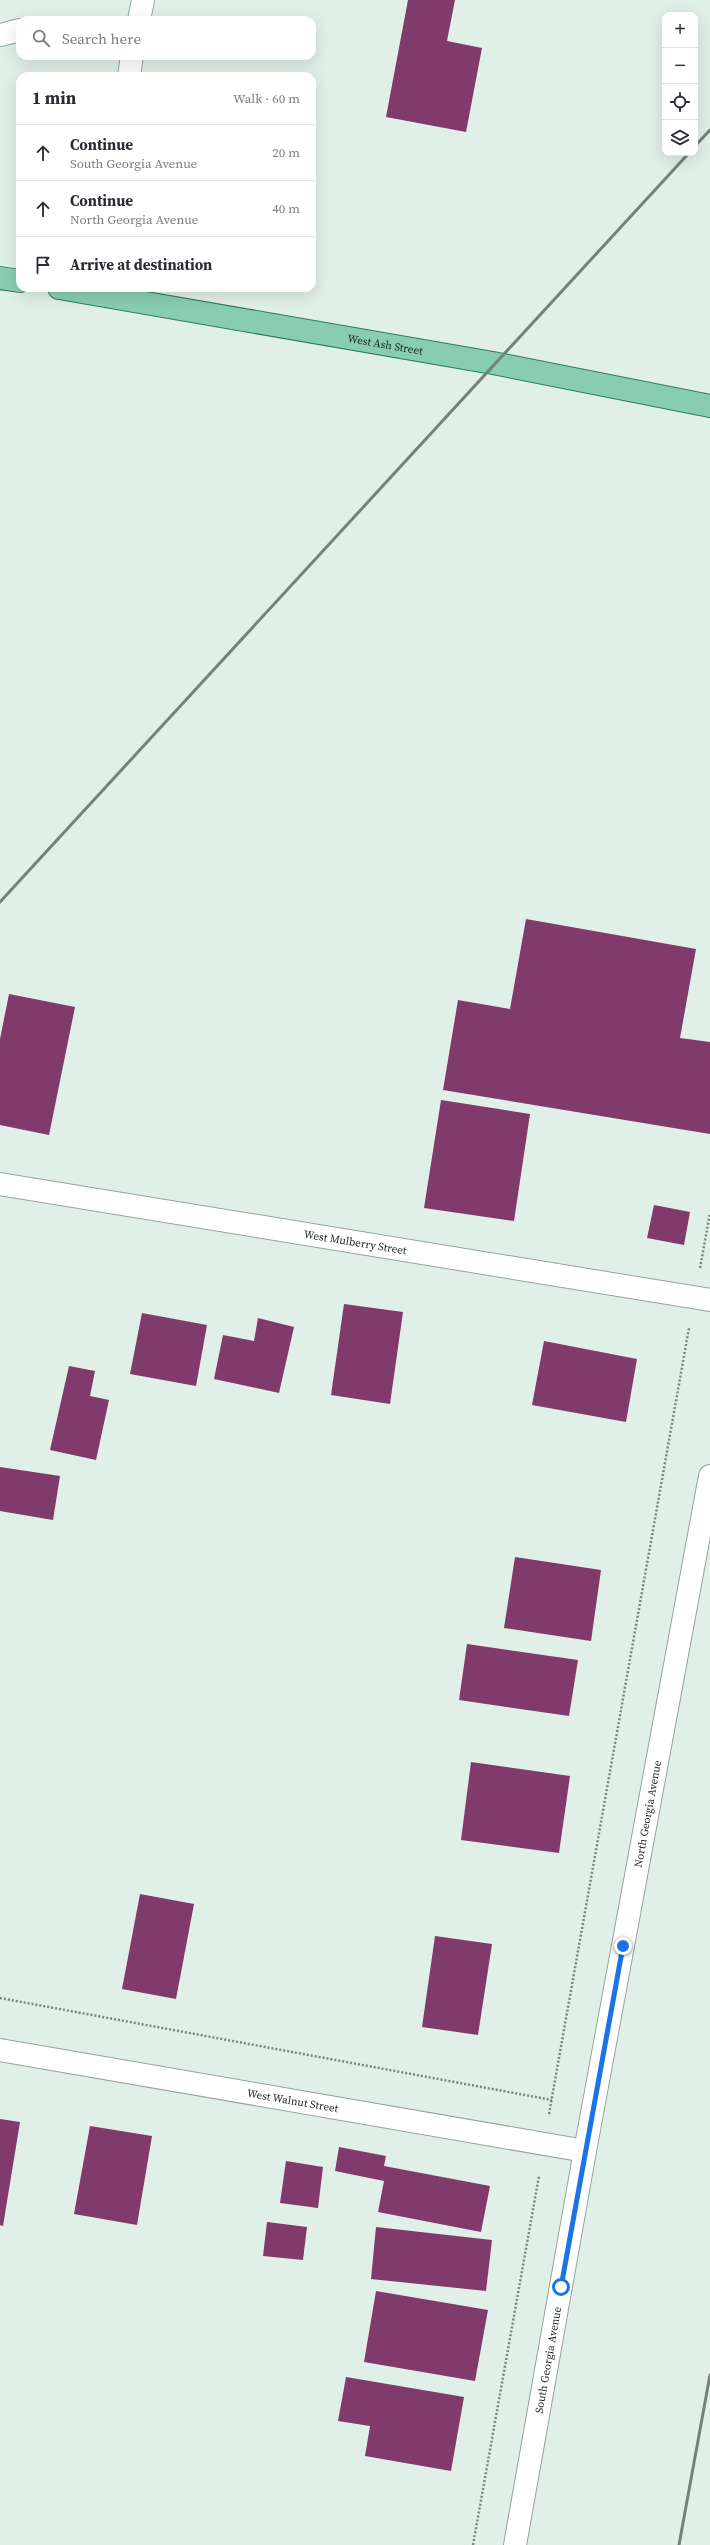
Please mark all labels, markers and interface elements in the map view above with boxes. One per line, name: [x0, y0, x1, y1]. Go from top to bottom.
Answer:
map controls: [662, 12, 698, 156]
button: +: [662, 12, 698, 48]
search box: [16, 16, 316, 60]
icon: search: [30, 27, 52, 49]
text: Search here: [62, 28, 141, 49]
button: −: [662, 48, 698, 84]
button: locate: [662, 84, 698, 120]
text: 1 min: [32, 86, 76, 110]
text: Walk · 60 m: [233, 90, 300, 107]
button: layers: [662, 120, 698, 156]
text: Continue: [70, 134, 133, 155]
icon: ahead: [32, 142, 54, 164]
text: 20 m: [272, 144, 300, 161]
text: South Georgia Avenue: [70, 155, 197, 172]
text: Continue: [70, 190, 133, 211]
icon: ahead: [32, 198, 54, 220]
text: 40 m: [272, 200, 300, 217]
text: North Georgia Avenue: [70, 211, 198, 228]
icon: arrive: [32, 254, 54, 276]
text: Arrive at destination: [70, 254, 212, 275]
street label: West Ash Street: [346, 331, 424, 359]
street label: West Mulberry Street: [303, 1227, 408, 1258]
street label: North Georgia Avenue: [631, 1759, 665, 1869]
route end: [614, 1937, 632, 1955]
street label: West Walnut Street: [246, 2086, 340, 2116]
route start: [552, 2278, 570, 2296]
street label: South Georgia Avenue: [532, 2305, 565, 2414]

